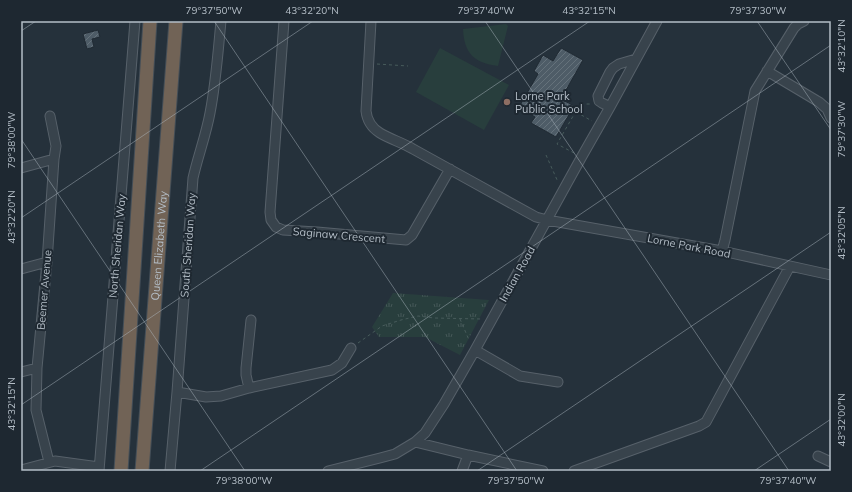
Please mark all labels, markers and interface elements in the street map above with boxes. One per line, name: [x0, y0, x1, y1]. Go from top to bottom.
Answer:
text: 79°37'50"W: [186, 4, 242, 17]
text: 43°32'20"N: [285, 4, 339, 17]
text: 79°37'40"W: [458, 4, 514, 17]
text: 43°32'15"N: [562, 4, 616, 17]
text: 79°37'30"W: [730, 4, 786, 17]
text: 43°32'10"N: [835, 19, 848, 73]
place label: Lorne Park Public School: [515, 89, 583, 116]
marker: Lorne Park Public School: [502, 97, 512, 107]
text: 79°37'30"W: [835, 101, 848, 157]
text: 79°38'00"W: [5, 112, 18, 168]
text: 43°32'20"N: [5, 190, 18, 244]
street label: Queen Elizabeth Way: [148, 190, 170, 301]
street label: South Sheridan Way: [177, 192, 199, 298]
street label: North Sheridan Way: [105, 193, 129, 299]
text: 43°32'05"N: [835, 206, 848, 260]
street label: Saginaw Crescent: [292, 224, 386, 246]
street label: Lorne Park Road: [646, 231, 732, 261]
street label: Indian Road: [496, 244, 538, 304]
street label: Beemer Avenue: [34, 249, 54, 331]
text: 43°32'15"N: [5, 377, 18, 431]
text: 43°32'00"N: [835, 393, 848, 447]
text: 79°38'00"W: [216, 474, 272, 487]
text: 79°37'50"W: [488, 474, 544, 487]
text: 79°37'40"W: [760, 474, 816, 487]

